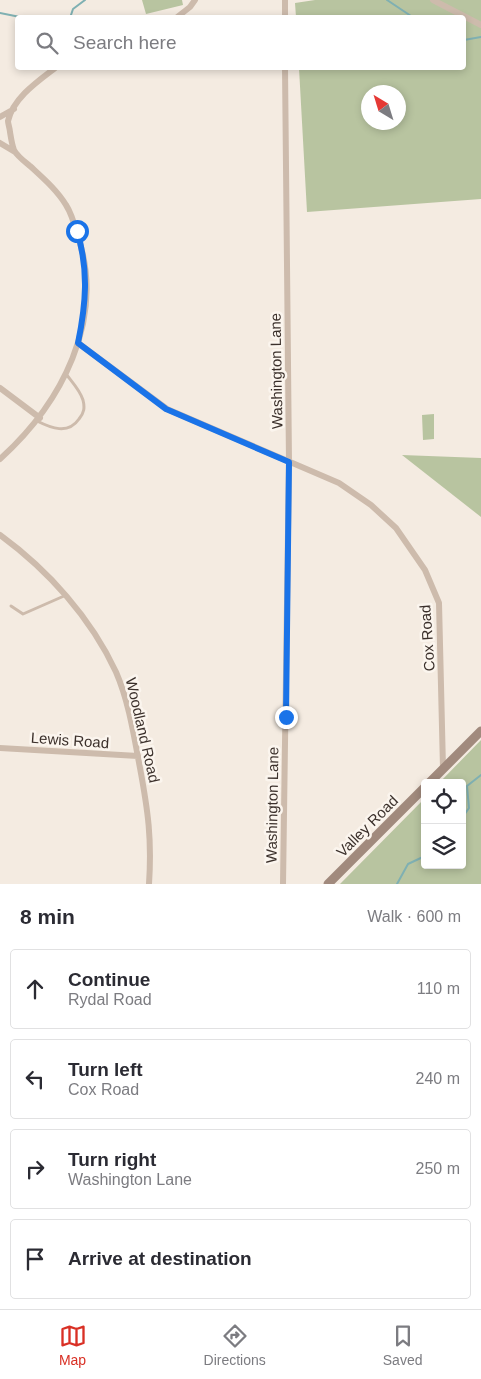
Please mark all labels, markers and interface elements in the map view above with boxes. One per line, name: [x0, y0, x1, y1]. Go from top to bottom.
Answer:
search box: [15, 15, 466, 70]
icon: search: [33, 29, 61, 57]
text: Search here: [73, 32, 177, 53]
north arrow: [361, 85, 406, 130]
route start: [66, 220, 89, 243]
street label: Washington Lane: [266, 313, 286, 429]
street label: Cox Road: [416, 604, 438, 672]
street label: Woodland Road: [123, 676, 163, 784]
route end: [275, 706, 298, 729]
street label: Lewis Road: [30, 729, 110, 751]
street label: Washington Lane: [262, 747, 282, 863]
map controls: [421, 779, 466, 869]
button: locate: [421, 779, 466, 824]
street label: Valley Road: [333, 792, 401, 860]
button: layers: [421, 824, 466, 869]
text: 8 min: [20, 905, 75, 928]
text: Walk · 600 m: [367, 908, 461, 925]
text: Continue: [68, 969, 150, 990]
icon: ahead: [21, 975, 49, 1003]
text: 110 m: [417, 980, 460, 997]
text: Rydal Road: [68, 991, 152, 1008]
text: Turn left: [68, 1059, 143, 1080]
icon: left: [21, 1065, 49, 1093]
text: 240 m: [416, 1070, 460, 1087]
text: Cox Road: [68, 1081, 139, 1098]
text: Turn right: [68, 1149, 156, 1170]
icon: right: [21, 1155, 49, 1183]
text: 250 m: [416, 1160, 460, 1177]
text: Washington Lane: [68, 1171, 192, 1188]
icon: arrive: [21, 1245, 49, 1273]
text: Arrive at destination: [68, 1248, 252, 1269]
tab: Map: [59, 1322, 87, 1368]
tab: Directions: [204, 1322, 266, 1368]
tab: Saved: [383, 1322, 422, 1368]

